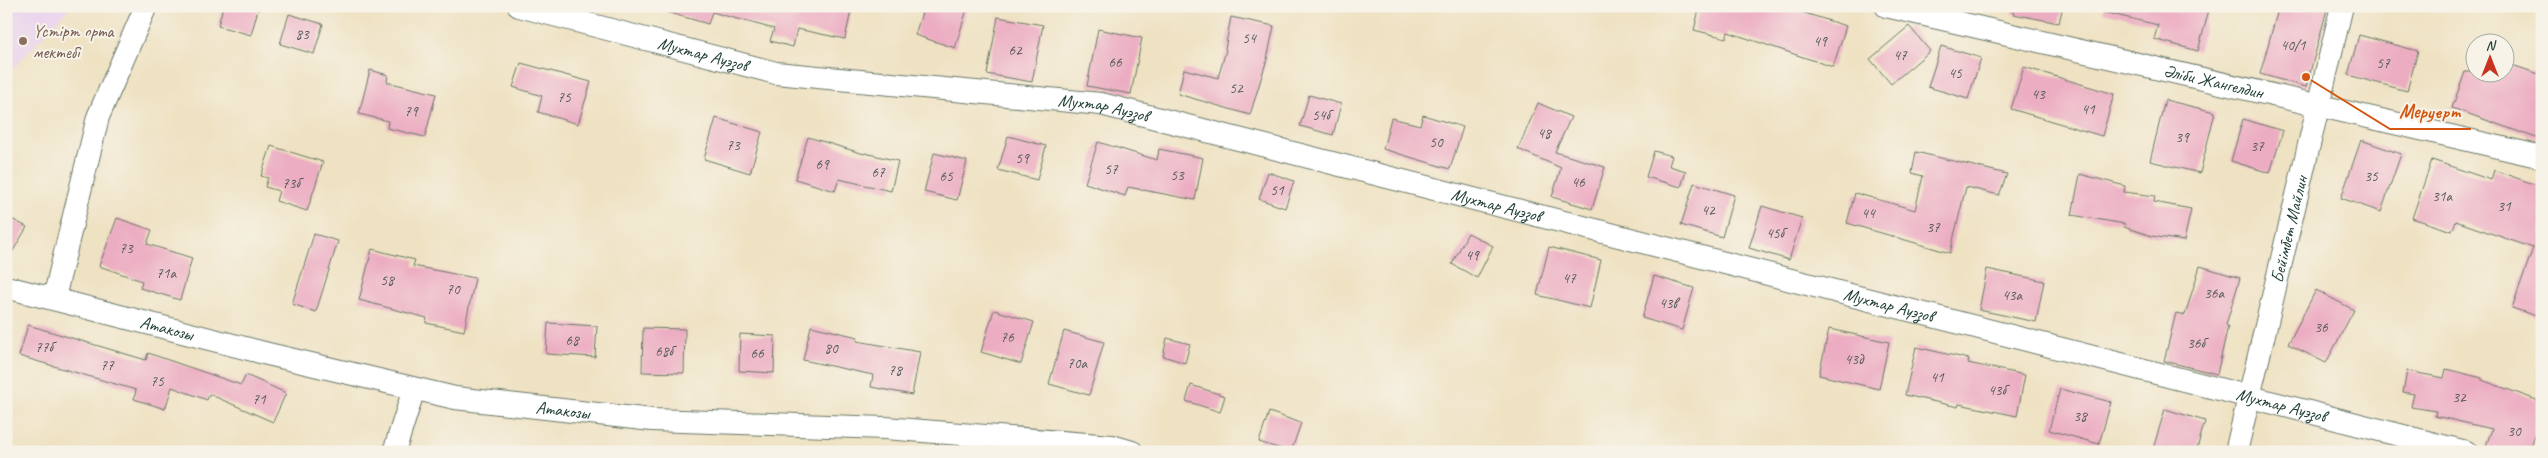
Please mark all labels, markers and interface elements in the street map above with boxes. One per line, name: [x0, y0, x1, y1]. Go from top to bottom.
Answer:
place label: Үстірт орта мектебі: [33, 20, 115, 63]
house number: 83: [295, 25, 310, 44]
house number: 54: [1242, 29, 1257, 48]
street label: Мухтар Ауэзов: [656, 32, 753, 77]
house number: 49: [1813, 32, 1828, 51]
north arrow: [2466, 32, 2516, 82]
marker: Үстірт орта мектебі: [17, 35, 29, 47]
house number: 40/1: [2280, 36, 2307, 55]
text: N: [2486, 37, 2497, 54]
house number: 62: [1008, 41, 1023, 60]
house number: 47: [1893, 46, 1908, 65]
house number: 66: [1108, 53, 1123, 72]
house number: 57: [2376, 54, 2391, 73]
street label: Әліби Жангелдин: [2162, 59, 2267, 104]
house number: 45: [1948, 64, 1963, 83]
house number: 52: [1229, 79, 1244, 98]
house number: 43: [2031, 85, 2046, 104]
house number: 75: [557, 88, 572, 107]
street label: Мухтар Ауэзов: [1057, 89, 1154, 127]
callout: Меруерт: [2390, 95, 2471, 129]
house number: 41: [2081, 100, 2096, 119]
text: Меруерт: [2399, 100, 2461, 124]
house number: 79: [404, 102, 419, 121]
house number: 54б: [1312, 106, 1334, 125]
house number: 48: [1537, 124, 1552, 143]
house number: 39: [2175, 128, 2190, 147]
house number: 50: [1429, 133, 1444, 152]
house number: 73: [726, 136, 741, 155]
house number: 37: [2250, 137, 2265, 156]
house number: 59: [1015, 149, 1030, 168]
house number: 69: [815, 155, 830, 174]
house number: 57: [1104, 160, 1119, 179]
house number: 67: [871, 163, 886, 182]
house number: 53: [1170, 166, 1185, 185]
house number: 65: [939, 167, 954, 186]
house number: 35: [2364, 167, 2379, 186]
street label: Бейімбет Майлин: [2266, 172, 2313, 285]
house number: 46: [1571, 173, 1586, 192]
house number: 73б: [282, 174, 304, 193]
house number: 51: [1270, 181, 1285, 200]
street label: Мухтар Ауэзов: [1449, 183, 1546, 227]
house number: 31а: [2432, 187, 2453, 206]
house number: 31: [2497, 197, 2512, 216]
house number: 42: [1701, 201, 1716, 220]
house number: 44: [1861, 204, 1876, 223]
house number: 37: [1926, 218, 1941, 237]
house number: 45б: [1766, 224, 1788, 243]
house number: 73: [119, 239, 134, 258]
house number: 49: [1465, 246, 1480, 265]
house number: 71а: [156, 264, 177, 283]
house number: 47: [1562, 269, 1577, 288]
house number: 58: [380, 271, 395, 290]
house number: 70: [446, 280, 461, 299]
street label: Мухтар Ауэзов: [1841, 283, 1939, 328]
house number: 36а: [2204, 284, 2225, 303]
house number: 43а: [2002, 286, 2023, 305]
house number: 43в: [1659, 294, 1680, 313]
street label: Атакозы: [138, 311, 197, 346]
house number: 36: [2314, 318, 2329, 337]
house number: 76: [1000, 328, 1015, 347]
house number: 68: [565, 331, 580, 350]
house number: 36б: [2187, 334, 2209, 353]
house number: 77б: [35, 338, 57, 357]
house number: 80: [824, 339, 839, 358]
house number: 68б: [655, 342, 677, 361]
house number: 66: [750, 344, 765, 363]
house number: 43д: [1845, 350, 1865, 369]
house number: 70а: [1067, 354, 1088, 373]
house number: 77: [100, 356, 115, 375]
house number: 78: [888, 361, 903, 380]
house number: 41: [1930, 368, 1945, 387]
house number: 75: [150, 372, 165, 391]
house number: 43б: [1988, 381, 2010, 400]
street label: Мухтар Ауэзов: [2234, 383, 2331, 428]
house number: 32: [2452, 388, 2467, 407]
house number: 71: [252, 390, 267, 409]
street label: Атакозы: [535, 396, 592, 424]
house number: 38: [2073, 407, 2088, 426]
house number: 30: [2507, 422, 2522, 441]

